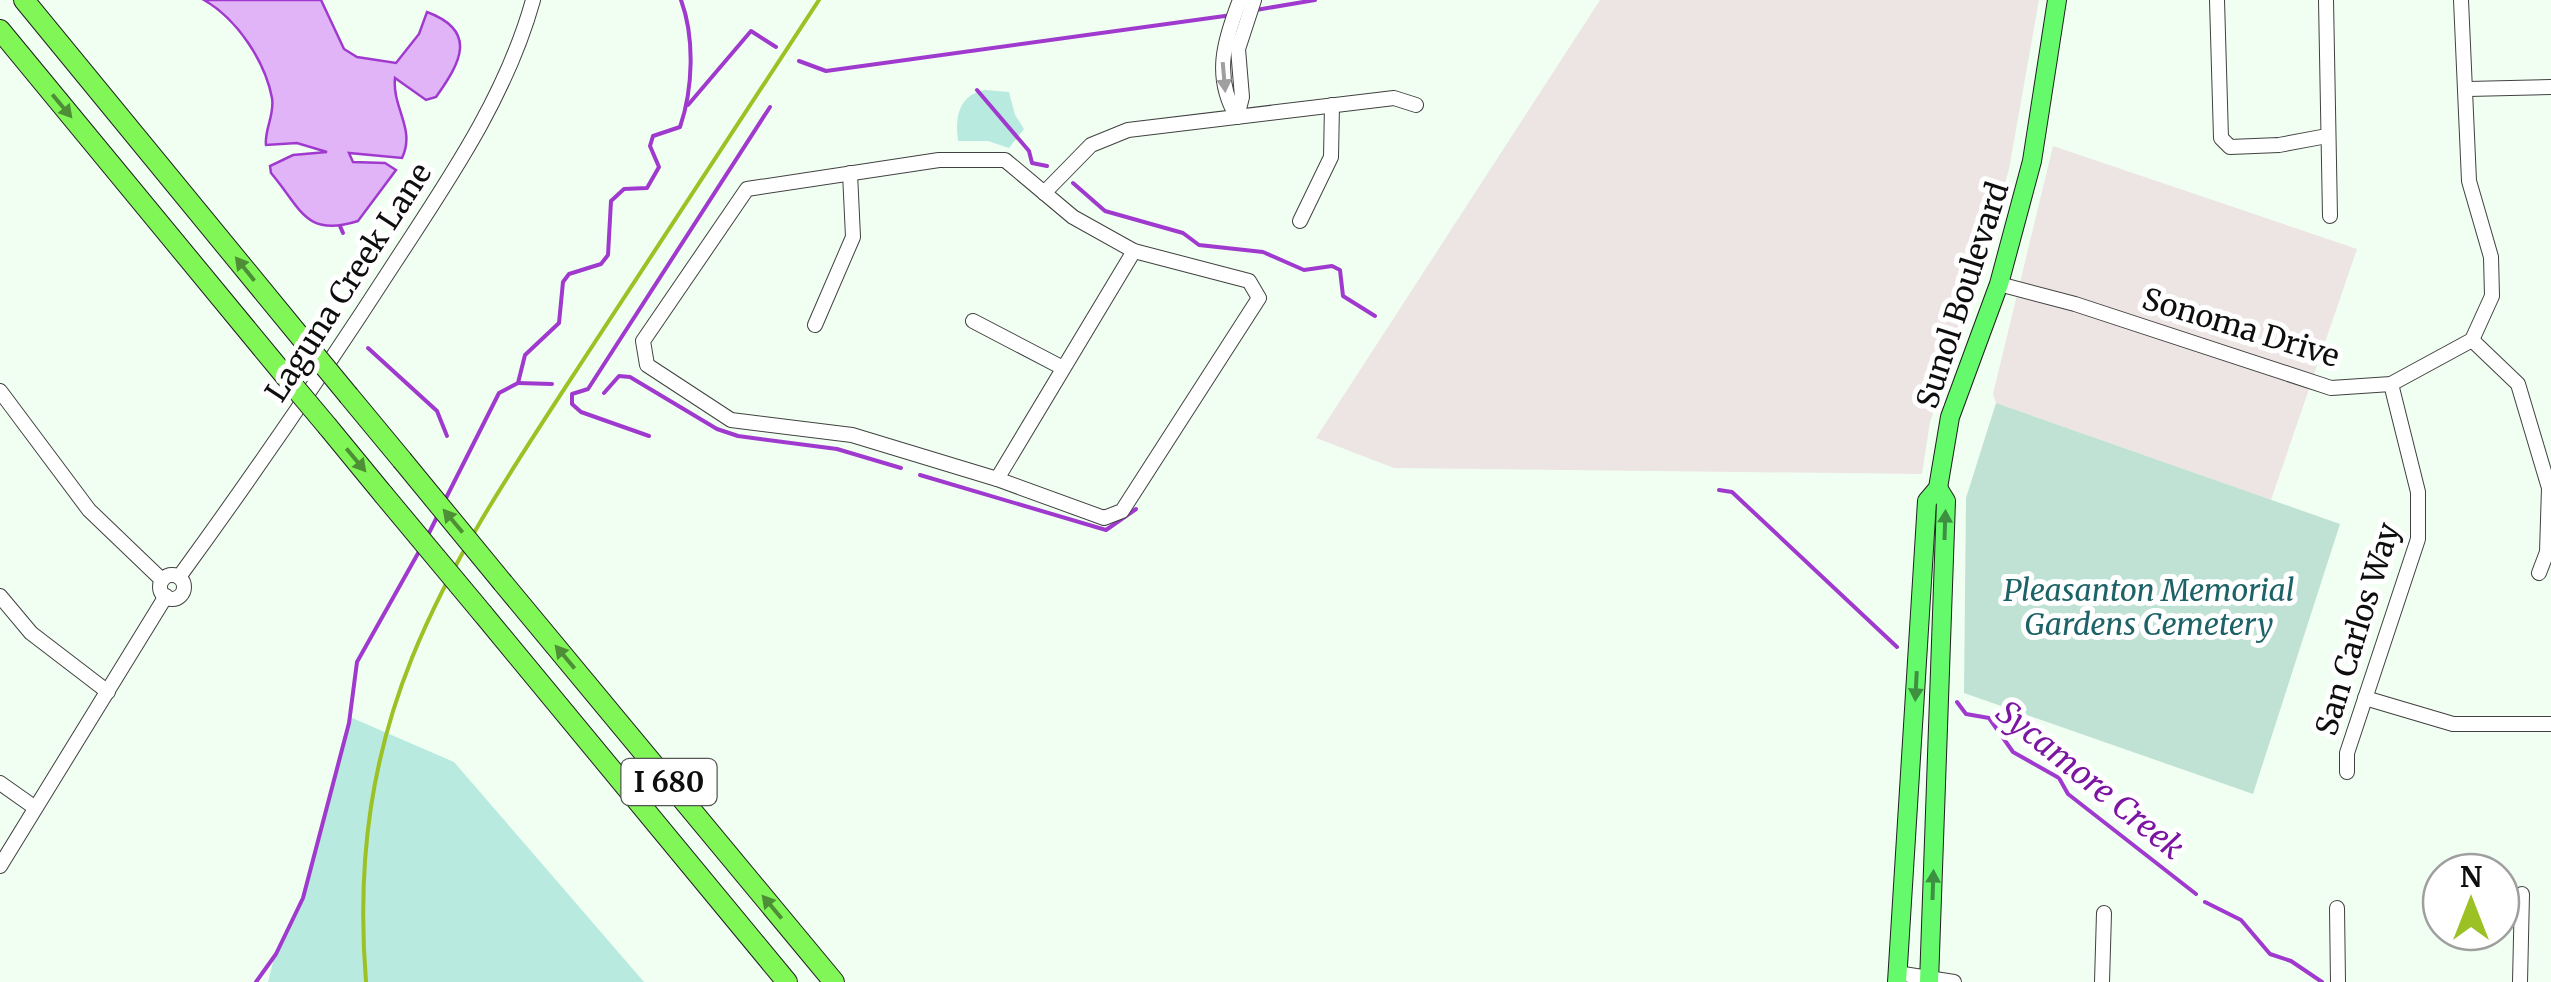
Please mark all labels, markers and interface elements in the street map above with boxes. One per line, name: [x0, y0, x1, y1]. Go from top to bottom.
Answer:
one-way arrow: [1216, 61, 1232, 93]
one-way arrow: [51, 93, 72, 118]
street label: Laguna Creek Lane: [257, 156, 439, 408]
street label: Sunol Boulevard: [1908, 177, 2016, 413]
one-way arrow: [235, 257, 256, 282]
street label: Sonoma Drive: [2138, 279, 2344, 375]
one-way arrow: [345, 448, 366, 473]
one-way arrow: [1937, 508, 1953, 540]
one-way arrow: [443, 509, 464, 534]
street label: San Carlos Way: [2307, 518, 2408, 740]
park label: Pleasanton Memorial Gardens Cemetery: [2003, 571, 2295, 643]
one-way arrow: [554, 644, 576, 669]
one-way arrow: [1908, 670, 1924, 702]
water label: Sycamore Creek: [1988, 692, 2192, 868]
road number: I 680: [622, 759, 716, 805]
north arrow: [2421, 852, 2521, 952]
text: N: [2460, 859, 2482, 895]
one-way arrow: [1926, 868, 1942, 900]
one-way arrow: [762, 894, 783, 919]

